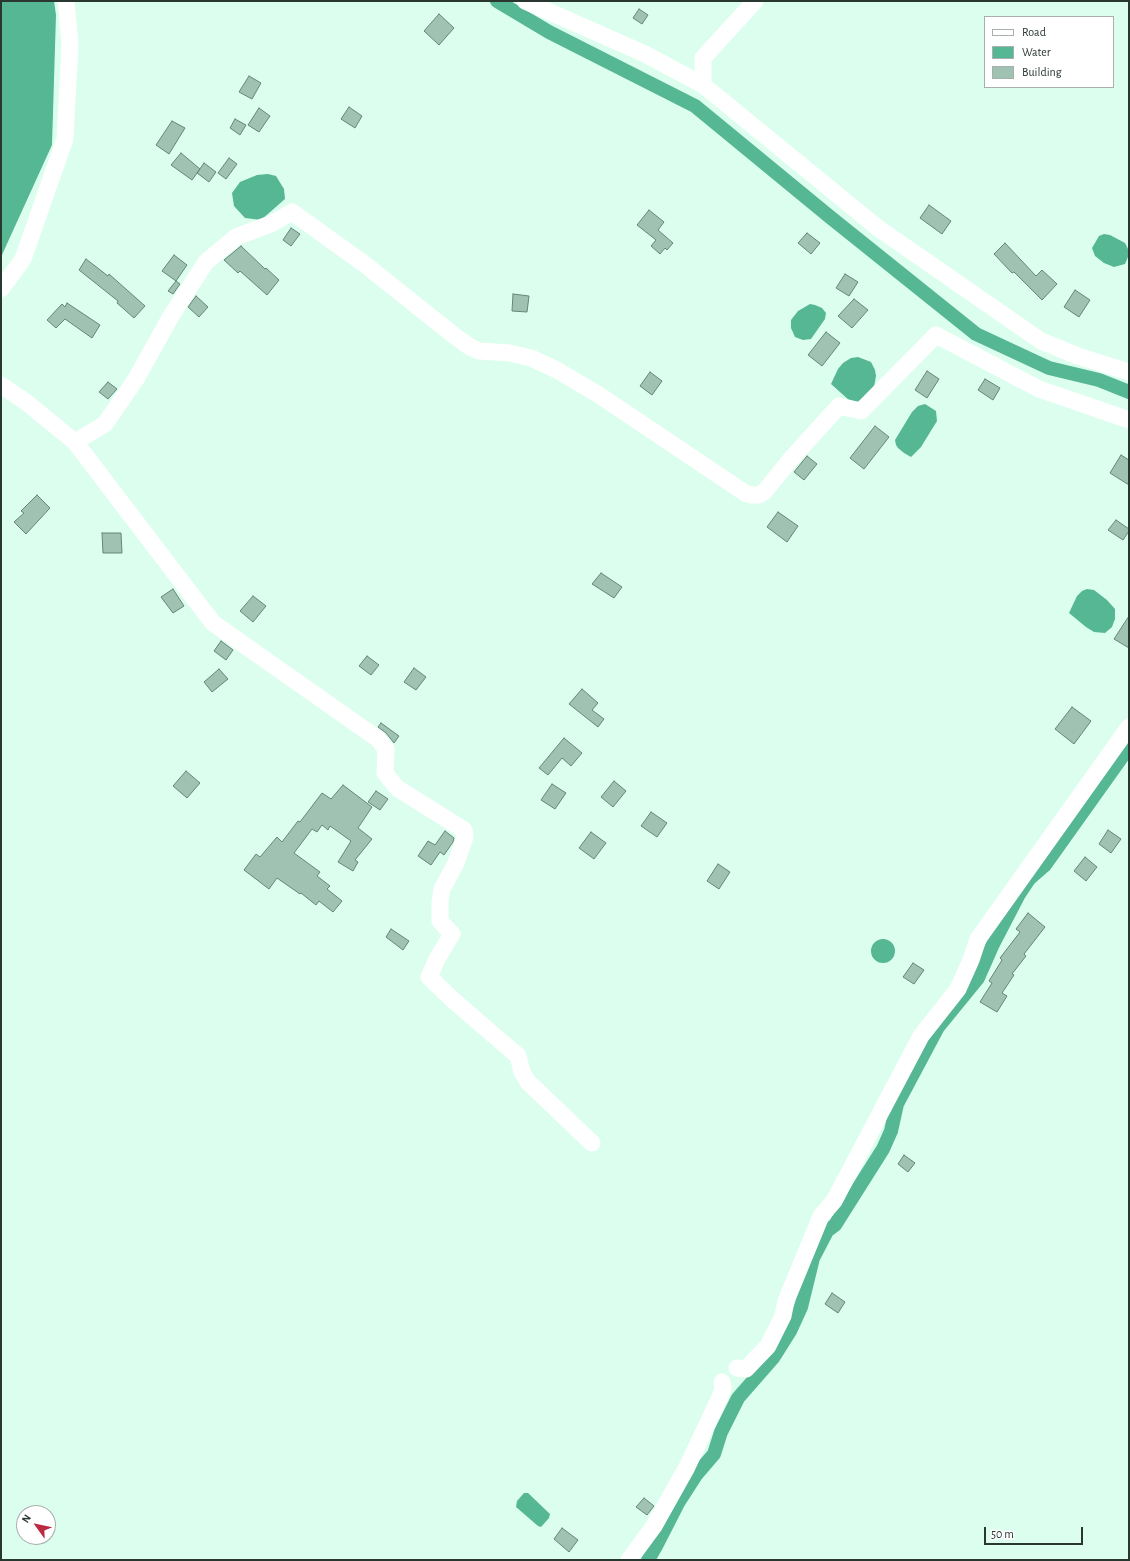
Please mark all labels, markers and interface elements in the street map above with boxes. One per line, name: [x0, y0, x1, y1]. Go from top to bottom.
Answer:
legend: [984, 16, 1114, 88]
text: Road: [1022, 26, 1046, 38]
text: Water: [1022, 46, 1051, 58]
text: Building: [1022, 66, 1062, 78]
north arrow: [16, 1505, 56, 1545]
text: N: [20, 1513, 33, 1525]
scale bar: [986, 1519, 1085, 1545]
text: 50 m: [991, 1528, 1014, 1540]

